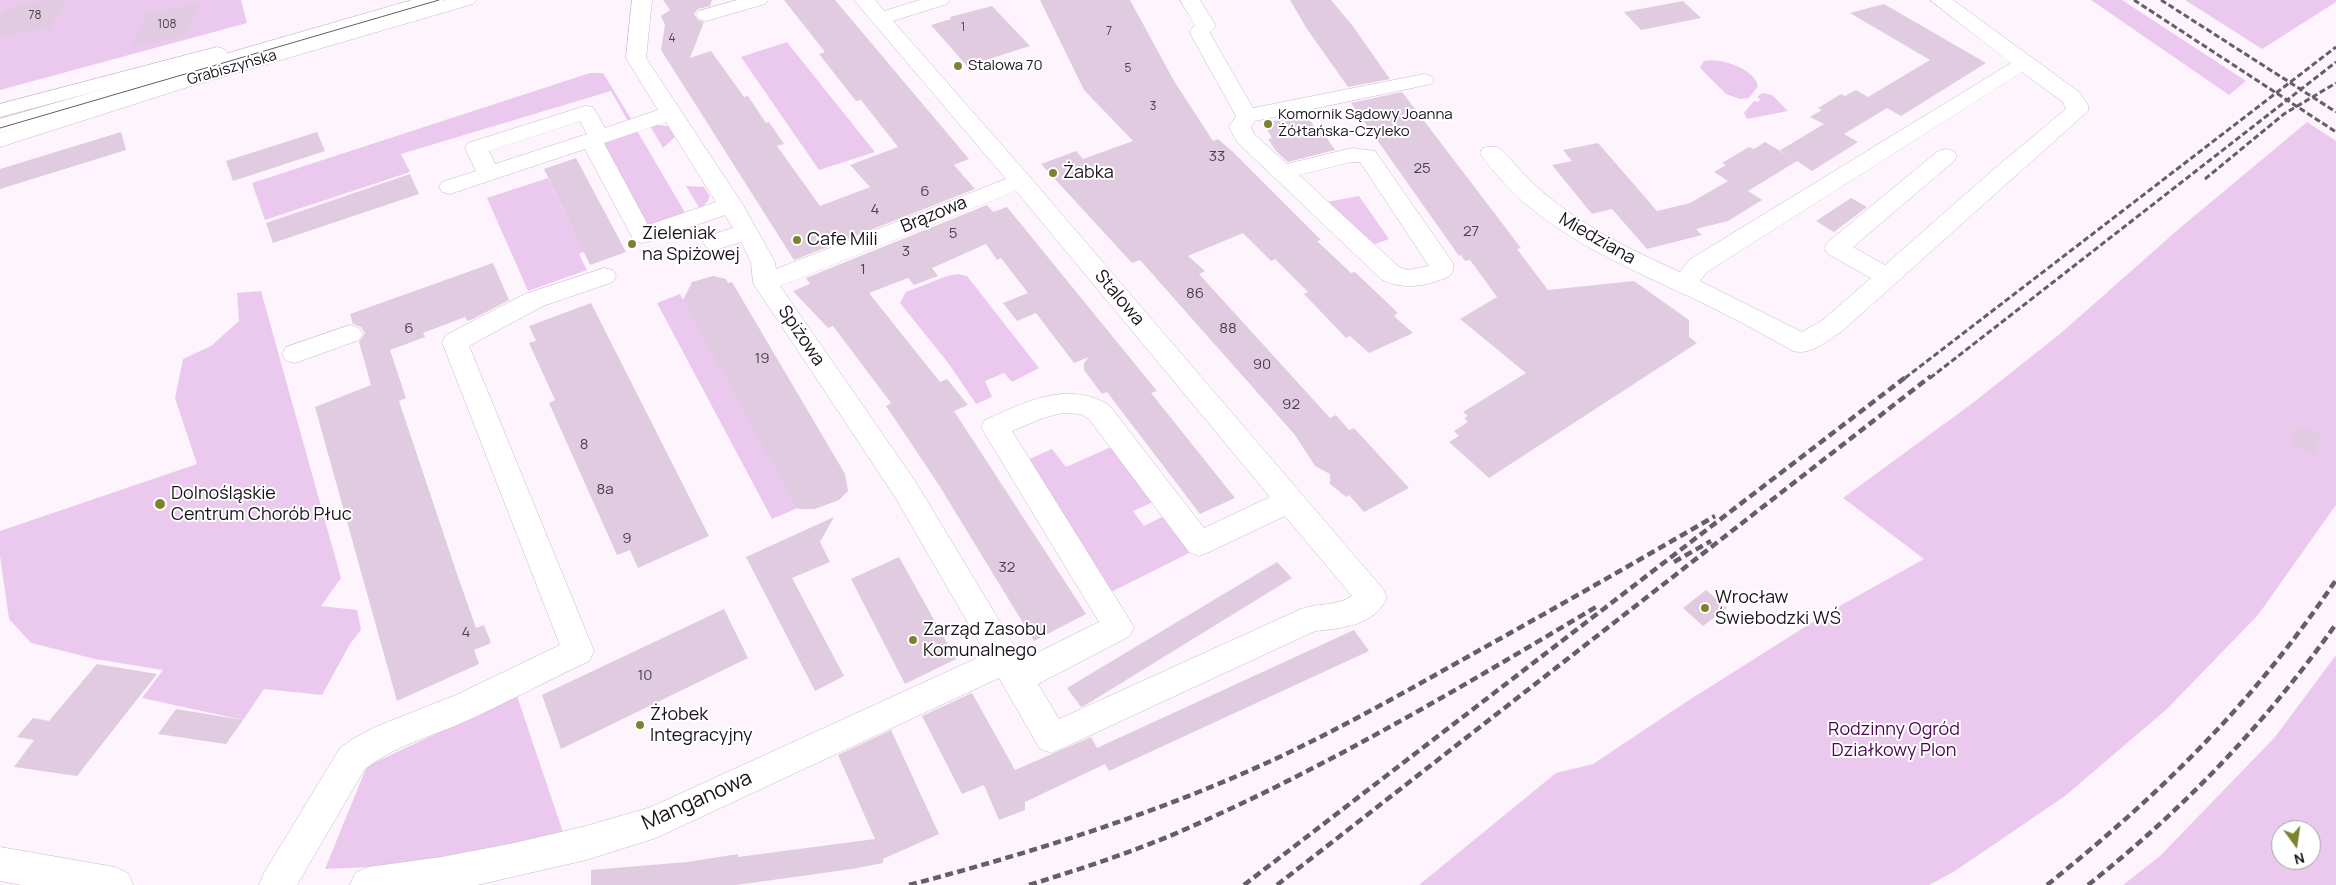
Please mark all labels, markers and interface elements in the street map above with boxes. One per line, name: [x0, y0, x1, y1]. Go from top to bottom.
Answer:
house number: 78: [29, 9, 41, 23]
house number: 108: [158, 18, 176, 32]
house number: 1: [961, 21, 965, 35]
house number: 7: [1106, 25, 1112, 39]
house number: 4: [668, 32, 676, 46]
street label: Grabiszyńska: [185, 47, 279, 89]
place label: Stalowa 70: [968, 57, 1043, 75]
marker: Stalowa 70: [952, 60, 964, 72]
house number: 5: [1125, 62, 1131, 76]
house number: 3: [1150, 100, 1156, 114]
place label: Komornik Sądowy Joanna Żółtańska-Czyleko: [1278, 106, 1453, 141]
marker: Komornik Sądowy Joanna Żółtańska-Czyleko: [1262, 118, 1274, 130]
house number: 33: [1209, 148, 1225, 166]
house number: 25: [1413, 160, 1431, 178]
place label: Żabka: [1063, 162, 1114, 184]
marker: Żabka: [1047, 167, 1059, 179]
house number: 6: [920, 183, 930, 201]
street label: Brązowa: [898, 192, 970, 238]
house number: 4: [871, 201, 879, 219]
street label: Miedziana: [1555, 208, 1639, 270]
place label: Zieleniak na Spiżowej: [642, 223, 740, 266]
house number: 27: [1463, 223, 1479, 241]
house number: 5: [949, 225, 957, 243]
place label: Cafe Mili: [807, 229, 878, 251]
marker: Cafe Mili: [791, 234, 803, 246]
marker: Zieleniak na Spiżowej: [626, 238, 638, 250]
house number: 3: [902, 243, 910, 261]
house number: 1: [860, 261, 866, 279]
street label: Stalowa: [1089, 266, 1149, 330]
house number: 86: [1186, 285, 1204, 303]
street label: Spiżowa: [773, 302, 829, 370]
house number: 6: [404, 320, 414, 338]
house number: 88: [1219, 320, 1237, 338]
house number: 19: [754, 350, 770, 368]
house number: 90: [1253, 356, 1271, 374]
house number: 92: [1282, 396, 1300, 414]
house number: 8: [580, 436, 588, 454]
house number: 8a: [596, 481, 614, 499]
place label: Dolnośląskie Centrum Chorób Płuc: [171, 483, 352, 526]
marker: Dolnośląskie Centrum Chorób Płuc: [153, 497, 167, 511]
house number: 9: [622, 530, 632, 548]
house number: 32: [999, 559, 1015, 577]
place label: Wrocław Świebodzki WŚ: [1715, 587, 1841, 630]
marker: Wrocław Świebodzki WŚ: [1699, 602, 1711, 614]
place label: Zarząd Zasobu Komunalnego: [923, 619, 1046, 662]
house number: 4: [462, 624, 470, 642]
marker: Zarząd Zasobu Komunalnego: [907, 634, 919, 646]
house number: 10: [638, 667, 652, 685]
place label: Żłobek Integracyjny: [650, 704, 752, 746]
marker: Żłobek Integracyjny: [634, 719, 646, 731]
park label: Rodzinny Ogród Działkowy Plon: [1828, 719, 1960, 762]
street label: Manganowa: [638, 766, 756, 836]
north arrow: [2271, 820, 2321, 870]
text: N: [2292, 849, 2307, 870]

